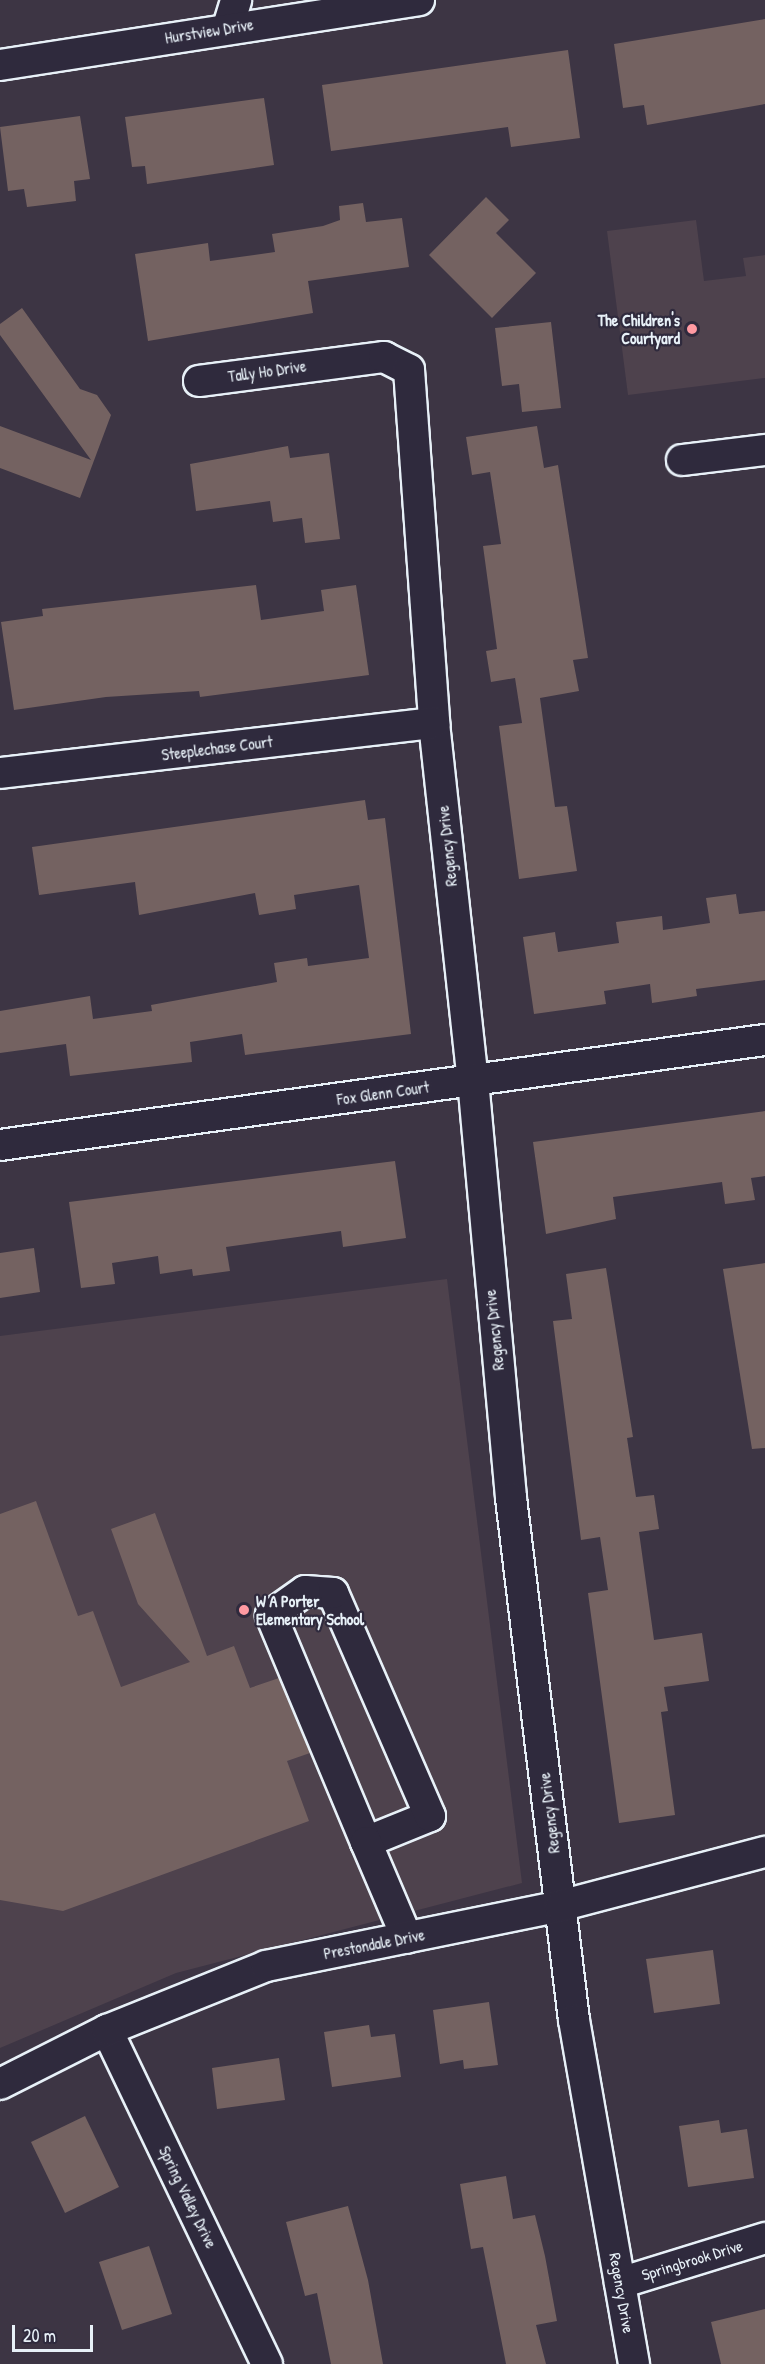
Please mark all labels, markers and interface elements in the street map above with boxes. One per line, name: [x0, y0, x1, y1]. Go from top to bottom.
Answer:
street label: Hurstview Drive: [163, 15, 255, 47]
place label: The Children's Courtyard: [598, 310, 680, 348]
marker: The Children's Courtyard: [685, 322, 699, 336]
street label: Tally Ho Drive: [227, 356, 307, 386]
street label: Steeplechase Court: [160, 732, 274, 764]
street label: Regency Drive: [433, 805, 461, 887]
street label: Fox Glenn Court: [336, 1077, 430, 1109]
street label: Regency Drive: [480, 1289, 508, 1371]
place label: W A Porter Elementary School: [256, 1591, 364, 1629]
marker: W A Porter Elementary School: [237, 1603, 251, 1617]
street label: Regency Drive: [535, 1772, 563, 1854]
street label: Prestondale Drive: [322, 1925, 426, 1963]
street label: Spring Valley Drive: [155, 2143, 221, 2251]
street label: Springbrook Drive: [639, 2236, 745, 2284]
street label: Regency Drive: [606, 2251, 638, 2335]
scale bar: [15, 2313, 96, 2351]
text: 20 m: [23, 2323, 56, 2348]

